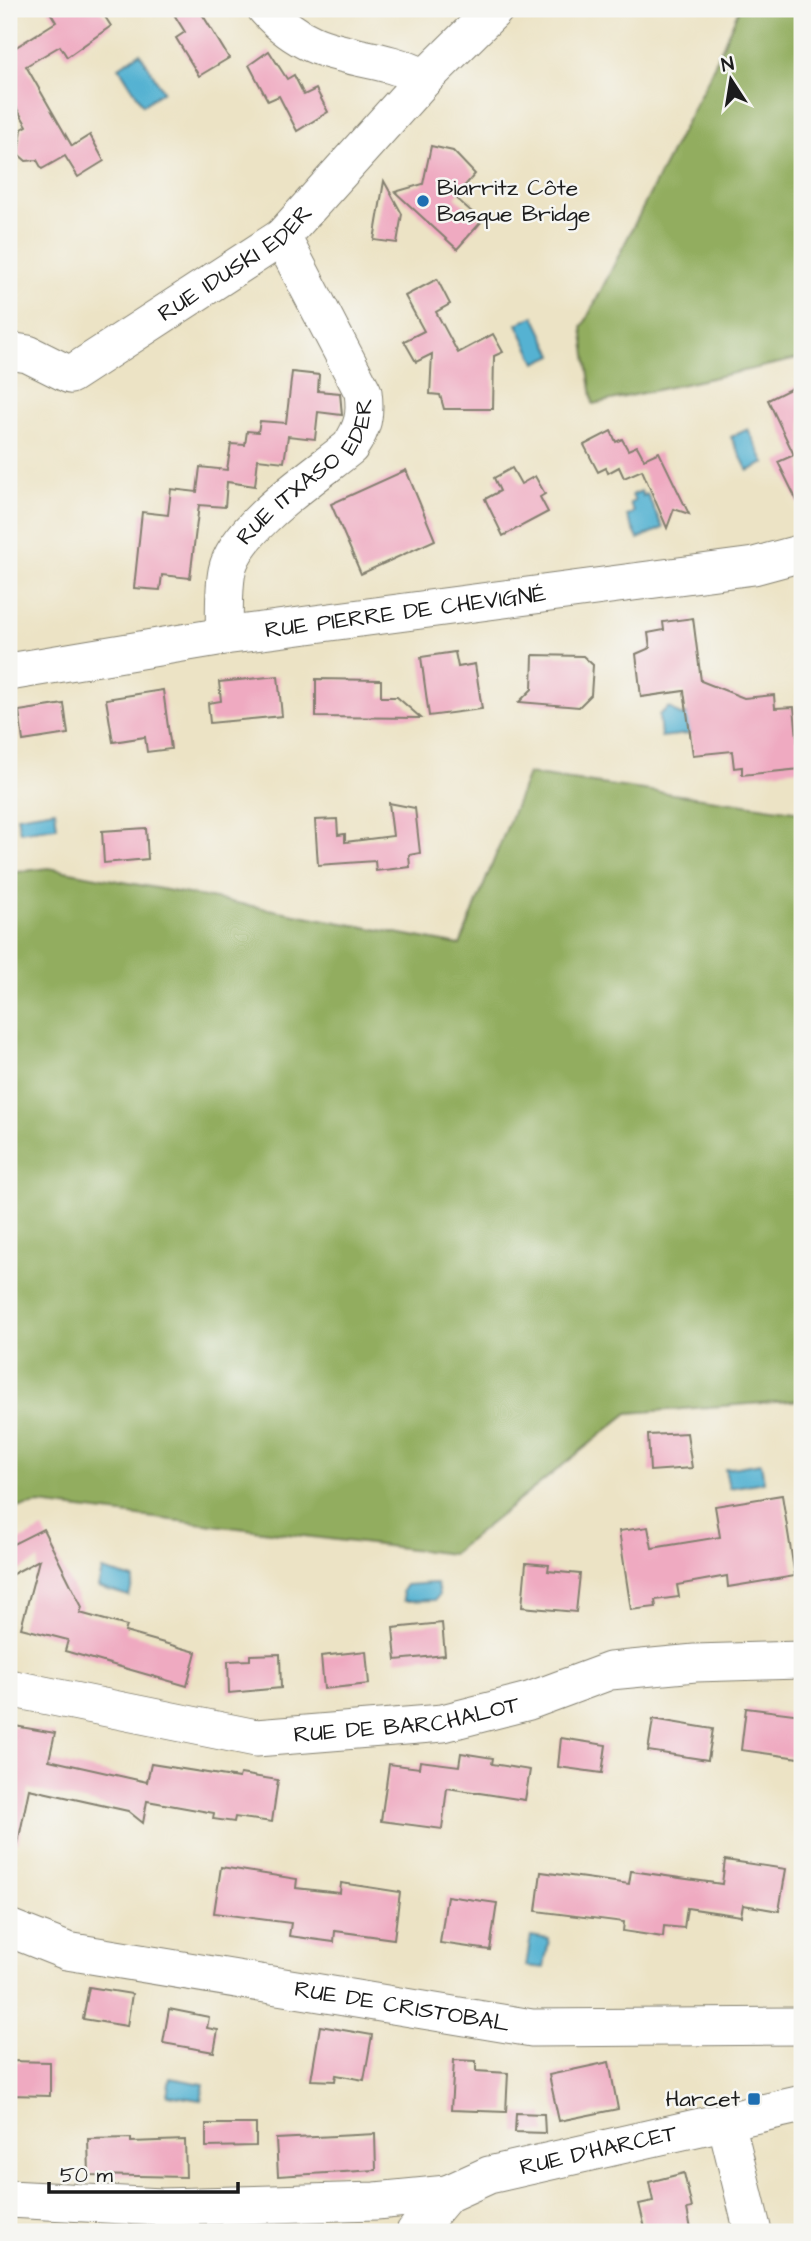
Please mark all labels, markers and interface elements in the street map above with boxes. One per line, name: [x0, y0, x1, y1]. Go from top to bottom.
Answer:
north arrow: [696, 46, 766, 116]
text: N: [719, 50, 736, 79]
place label: Biarritz Côte Basque Bridge: [437, 172, 590, 231]
marker: Biarritz Côte Basque Bridge: [415, 193, 431, 209]
street label: RUE IDUSKI EDER: [152, 198, 320, 329]
street label: RUE ITXASO EDER: [229, 398, 380, 552]
street label: RUE PIERRE DE CHEVIGNÉ: [263, 578, 548, 646]
street label: RUE DE BARCHALOT: [293, 1688, 524, 1751]
street label: RUE DE CRISTOBAL: [292, 1973, 512, 2040]
place label: Harcet: [665, 2083, 741, 2115]
marker: Harcet: [746, 2091, 762, 2107]
street label: RUE D'HARCET: [517, 2117, 681, 2183]
scale bar: [49, 2150, 238, 2194]
text: 50 m: [60, 2161, 114, 2190]

